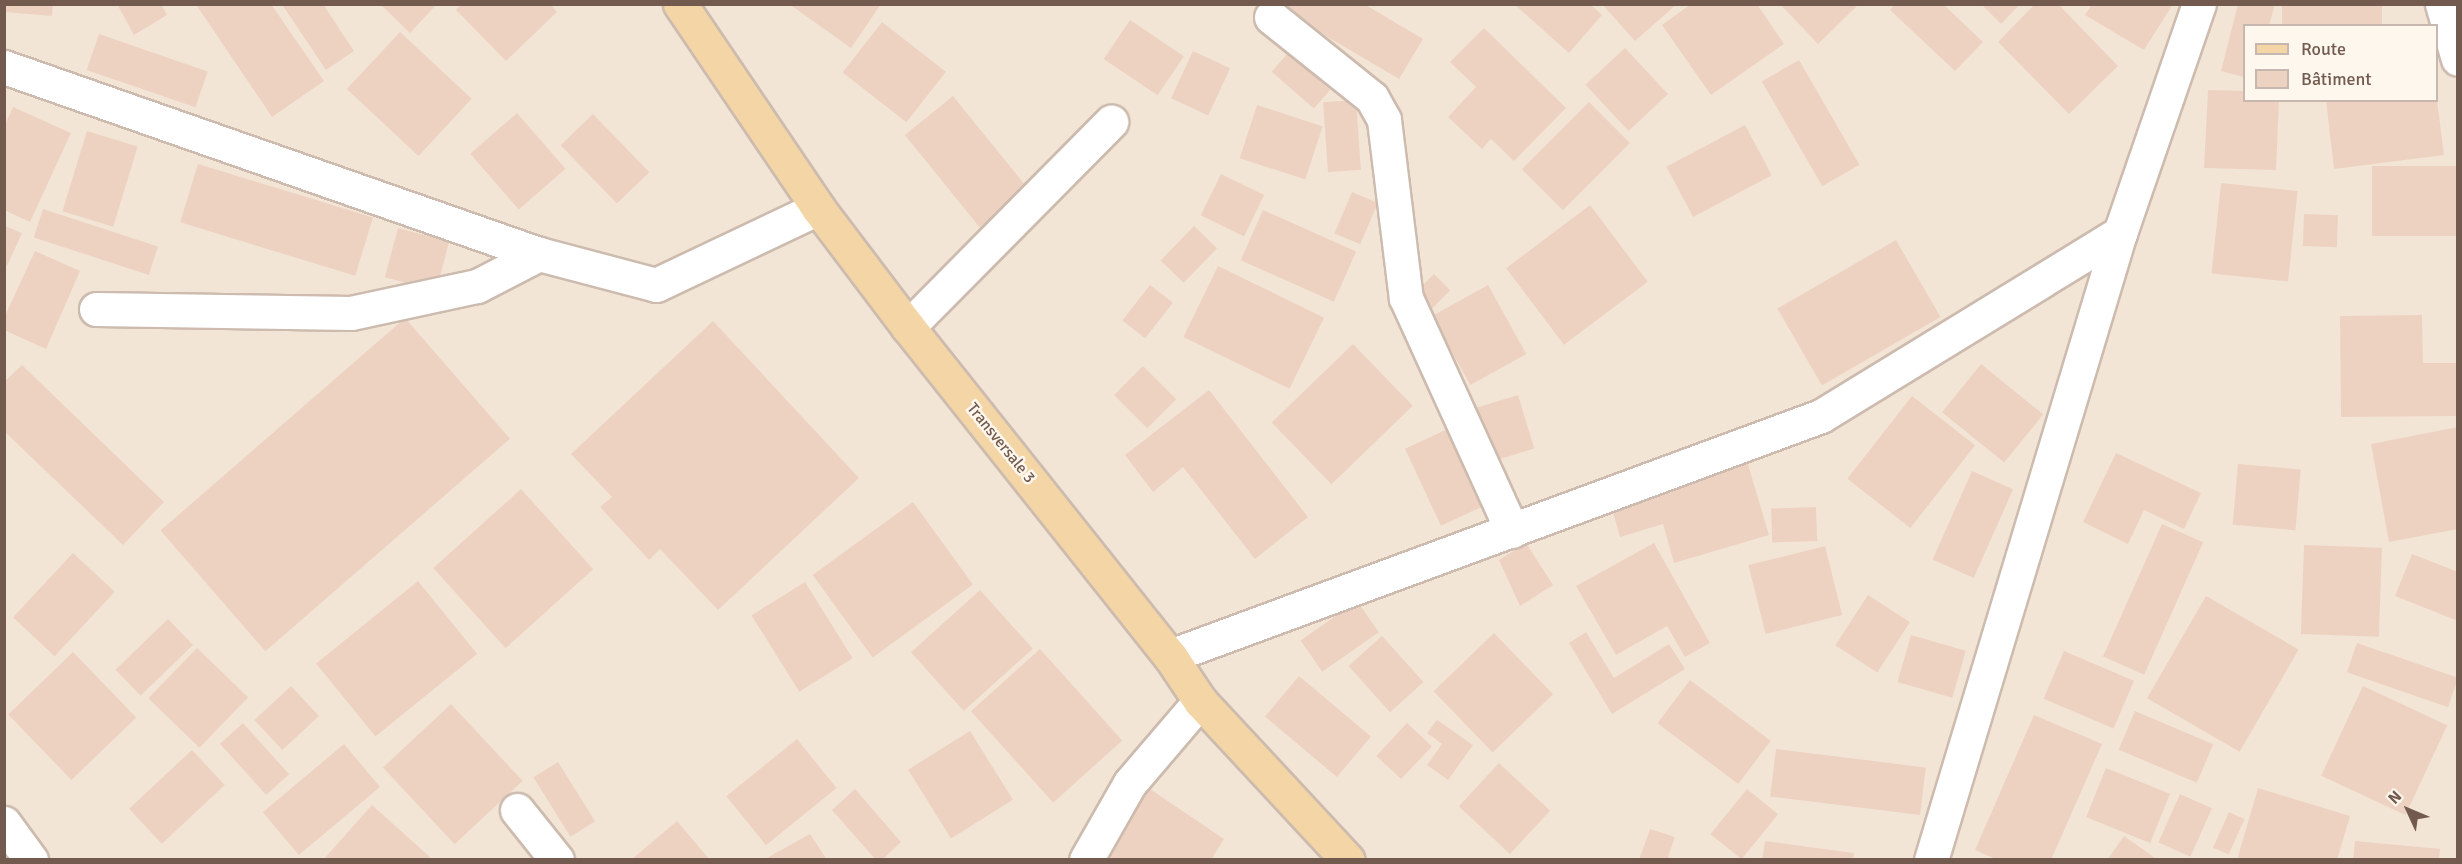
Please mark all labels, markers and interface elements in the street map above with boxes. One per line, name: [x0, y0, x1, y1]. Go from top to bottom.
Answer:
legend: [2243, 24, 2438, 102]
text: Route: [2301, 38, 2346, 60]
text: Bâtiment: [2301, 68, 2372, 90]
street label: Transversale 3: [963, 399, 1039, 487]
north arrow: [2378, 780, 2438, 840]
text: N: [2384, 787, 2406, 808]

